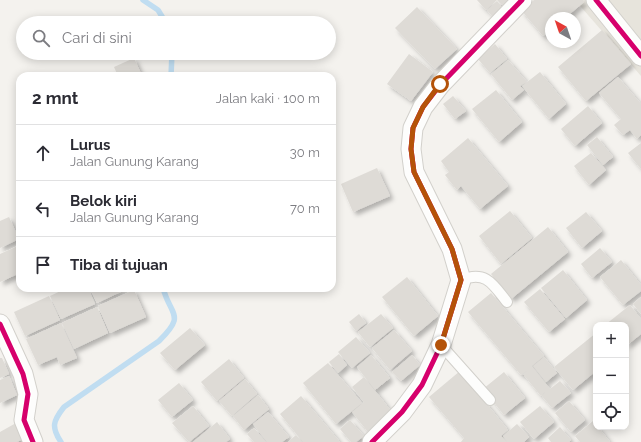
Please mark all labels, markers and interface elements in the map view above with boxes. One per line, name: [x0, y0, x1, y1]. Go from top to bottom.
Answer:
north arrow: [545, 12, 581, 48]
search box: [16, 16, 336, 60]
icon: search: [30, 27, 52, 49]
text: Cari di sini: [62, 29, 132, 47]
route start: [431, 75, 449, 93]
text: 2 mnt: [32, 88, 78, 108]
text: Jalan kaki · 100 m: [216, 91, 320, 106]
text: Lurus: [70, 136, 111, 154]
icon: ahead: [32, 142, 54, 164]
text: 30 m: [290, 145, 320, 160]
text: Jalan Gunung Karang: [70, 154, 199, 169]
text: Belok kiri: [70, 192, 137, 210]
icon: left: [32, 198, 54, 220]
text: 70 m: [290, 201, 320, 216]
text: Jalan Gunung Karang: [70, 210, 199, 225]
icon: arrive: [32, 254, 54, 276]
text: Tiba di tujuan: [70, 256, 168, 274]
map controls: [593, 322, 629, 430]
button: +: [593, 322, 629, 358]
route end: [432, 336, 450, 354]
button: −: [593, 358, 629, 394]
button: locate: [593, 394, 629, 430]

